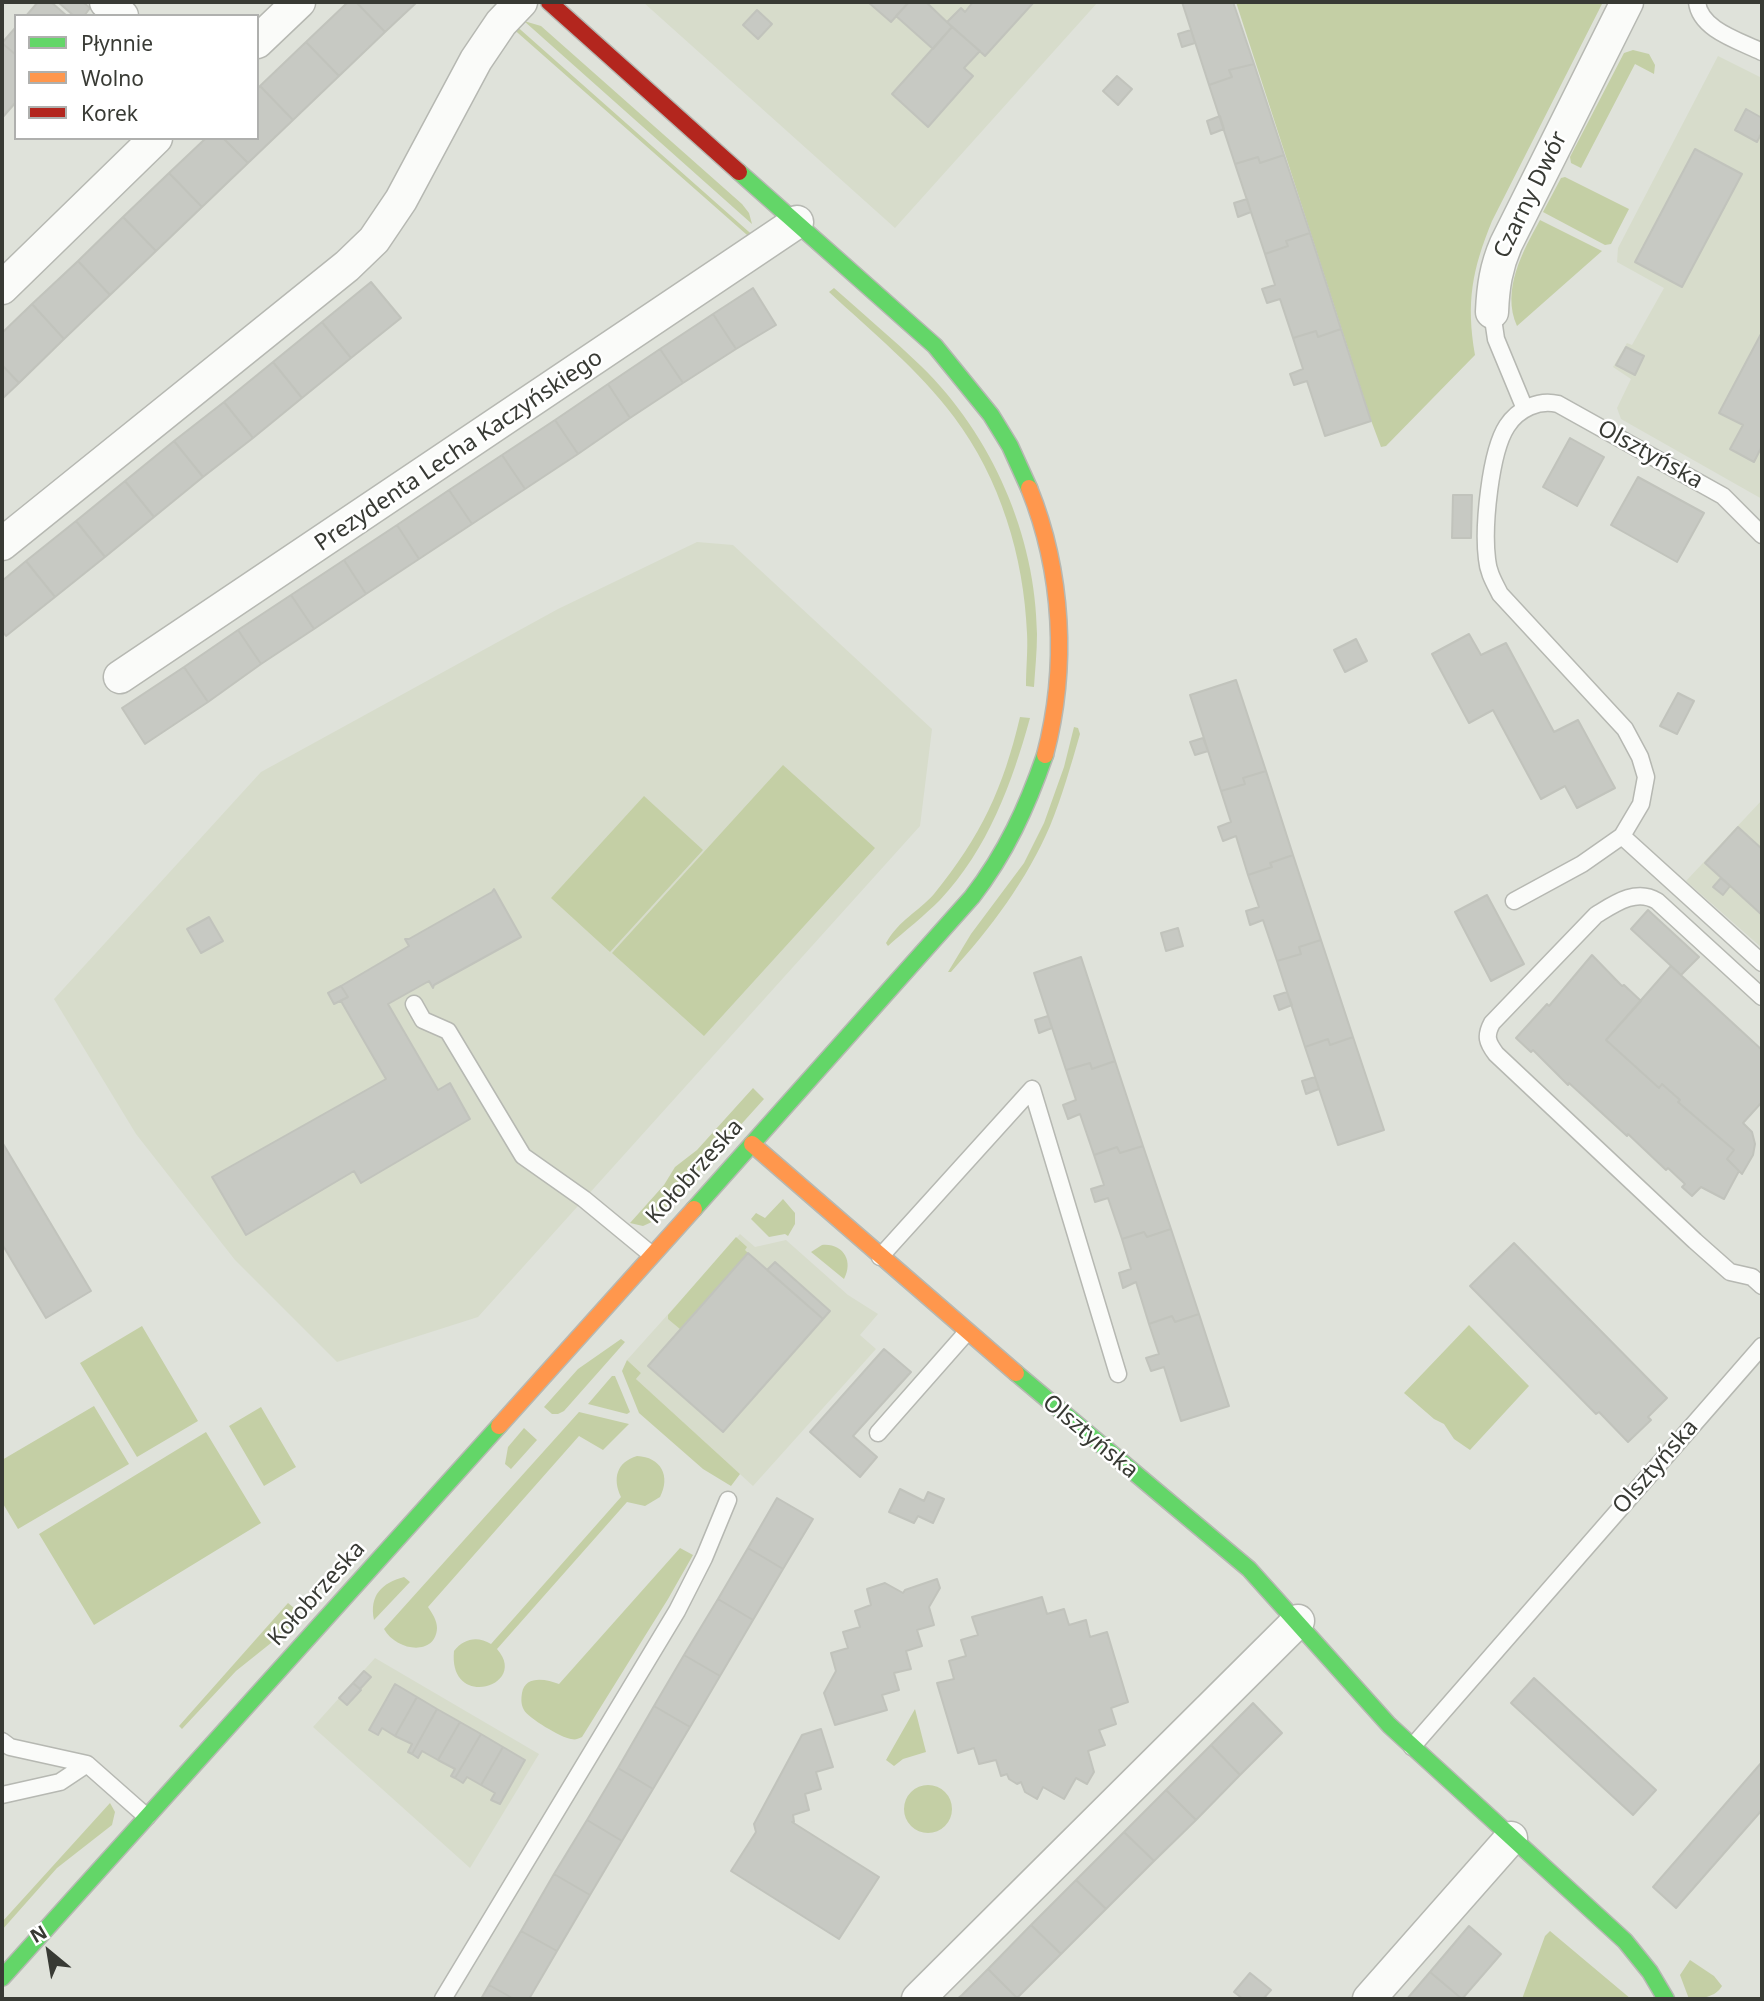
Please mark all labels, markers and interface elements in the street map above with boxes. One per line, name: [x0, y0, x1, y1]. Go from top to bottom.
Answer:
legend: [14, 14, 259, 140]
text: Płynnie: [81, 29, 153, 57]
text: Wolno: [81, 64, 144, 92]
text: Korek: [81, 99, 138, 127]
street label: Czarny Dwór: [1488, 127, 1574, 263]
street label: Prezydenta Lecha Kaczyńskiego: [310, 344, 608, 558]
street label: Olsztyńska: [1593, 415, 1707, 495]
street label: Kołobrzeska: [641, 1114, 749, 1230]
street label: Olsztyńska: [1037, 1389, 1143, 1485]
street label: Olsztyńska: [1607, 1414, 1705, 1520]
street label: Kołobrzeska: [263, 1536, 371, 1652]
north arrow: [14, 1917, 84, 1987]
text: N: [25, 1919, 52, 1949]

